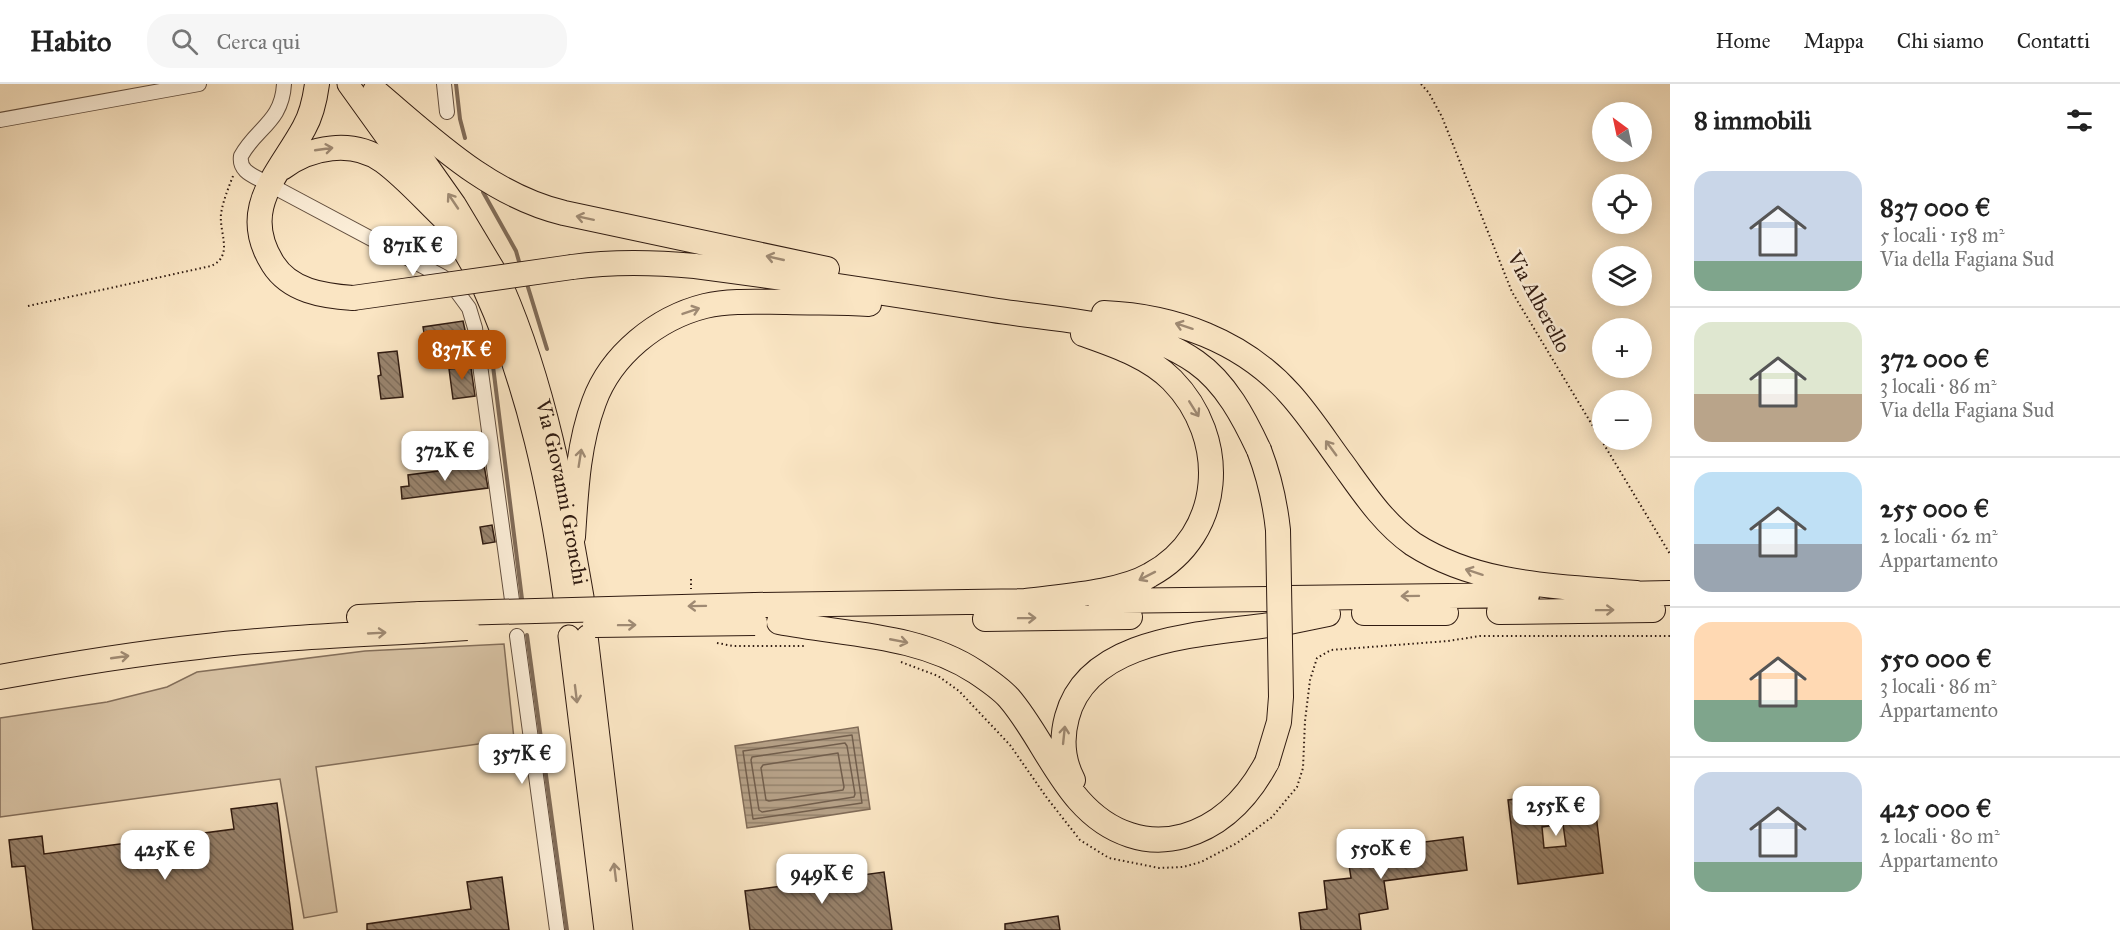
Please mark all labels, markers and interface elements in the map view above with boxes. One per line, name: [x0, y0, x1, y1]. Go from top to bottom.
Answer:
search box: [147, 14, 567, 68]
text: Habito: [30, 24, 111, 59]
icon: search: [168, 25, 201, 58]
text: Cerca qui: [216, 28, 300, 55]
text: Home: [1716, 28, 1770, 54]
text: Mappa: [1803, 28, 1864, 54]
text: Chi siamo: [1897, 28, 1984, 54]
text: Contatti: [2017, 28, 2090, 54]
north arrow: [1592, 102, 1652, 162]
map controls: [1592, 102, 1652, 450]
text: 8 immobili: [1694, 104, 1811, 136]
icon: filters: [2063, 104, 2096, 137]
one-way arrow: [314, 144, 333, 155]
button: locate: [1592, 174, 1652, 234]
text: 837 000 €: [1880, 191, 1990, 223]
one-way arrow: [447, 193, 459, 209]
icon: home: [1742, 195, 1814, 267]
one-way arrow: [575, 211, 594, 223]
text: 5 locali · 158 m²: [1880, 223, 2005, 247]
pin: 871K €: [364, 226, 462, 277]
text: 871K €: [383, 233, 443, 257]
street label: Via Alberello: [1501, 246, 1577, 357]
button: layers: [1592, 246, 1652, 306]
text: Via della Fagiana Sud: [1880, 247, 2054, 271]
one-way arrow: [766, 252, 785, 264]
one-way arrow: [681, 304, 700, 315]
button: +: [1592, 318, 1652, 378]
one-way arrow: [1175, 320, 1194, 331]
pin: 837K €: [413, 330, 511, 381]
text: 837K €: [432, 337, 492, 361]
text: 372 000 €: [1880, 342, 1989, 374]
icon: home: [1742, 346, 1814, 418]
text: 3 locali · 86 m²: [1880, 374, 1996, 398]
button: −: [1592, 390, 1652, 450]
street label: Via Giovanni Gronchi: [529, 396, 594, 587]
text: Via della Fagiana Sud: [1880, 398, 2054, 422]
one-way arrow: [1188, 400, 1200, 417]
pin: 372K €: [396, 431, 494, 482]
text: 372K €: [415, 438, 475, 462]
one-way arrow: [1325, 440, 1337, 456]
one-way arrow: [575, 448, 586, 468]
text: 255 000 €: [1880, 492, 1989, 524]
icon: home: [1742, 496, 1814, 568]
text: 2 locali · 62 m²: [1880, 524, 1998, 548]
text: Appartamento: [1880, 548, 1998, 572]
one-way arrow: [1465, 566, 1484, 577]
one-way arrow: [1139, 571, 1157, 582]
one-way arrow: [1400, 591, 1420, 602]
one-way arrow: [687, 601, 707, 612]
one-way arrow: [1594, 604, 1614, 616]
one-way arrow: [1016, 612, 1036, 624]
one-way arrow: [616, 619, 636, 631]
one-way arrow: [366, 627, 386, 638]
one-way arrow: [889, 636, 908, 647]
text: 550 000 €: [1880, 642, 1992, 674]
icon: home: [1742, 646, 1814, 718]
one-way arrow: [109, 651, 129, 662]
text: 3 locali · 86 m²: [1880, 674, 1996, 698]
one-way arrow: [571, 684, 582, 704]
text: Appartamento: [1880, 698, 1998, 722]
one-way arrow: [1059, 725, 1070, 745]
pin: 357K €: [473, 734, 571, 785]
text: 357K €: [493, 741, 551, 765]
pin: 255K €: [1507, 786, 1605, 837]
text: 425 000 €: [1880, 792, 1992, 824]
text: 255K €: [1527, 793, 1585, 817]
icon: home: [1742, 796, 1814, 868]
text: 2 locali · 80 m²: [1880, 824, 2000, 848]
pin: 550K €: [1332, 829, 1430, 880]
pin: 425K €: [116, 830, 214, 881]
text: 550K €: [1351, 836, 1411, 860]
text: 425K €: [135, 837, 195, 861]
text: Appartamento: [1880, 848, 1998, 872]
pin: 949K €: [773, 854, 871, 905]
text: 949K €: [790, 861, 854, 885]
one-way arrow: [609, 862, 620, 882]

